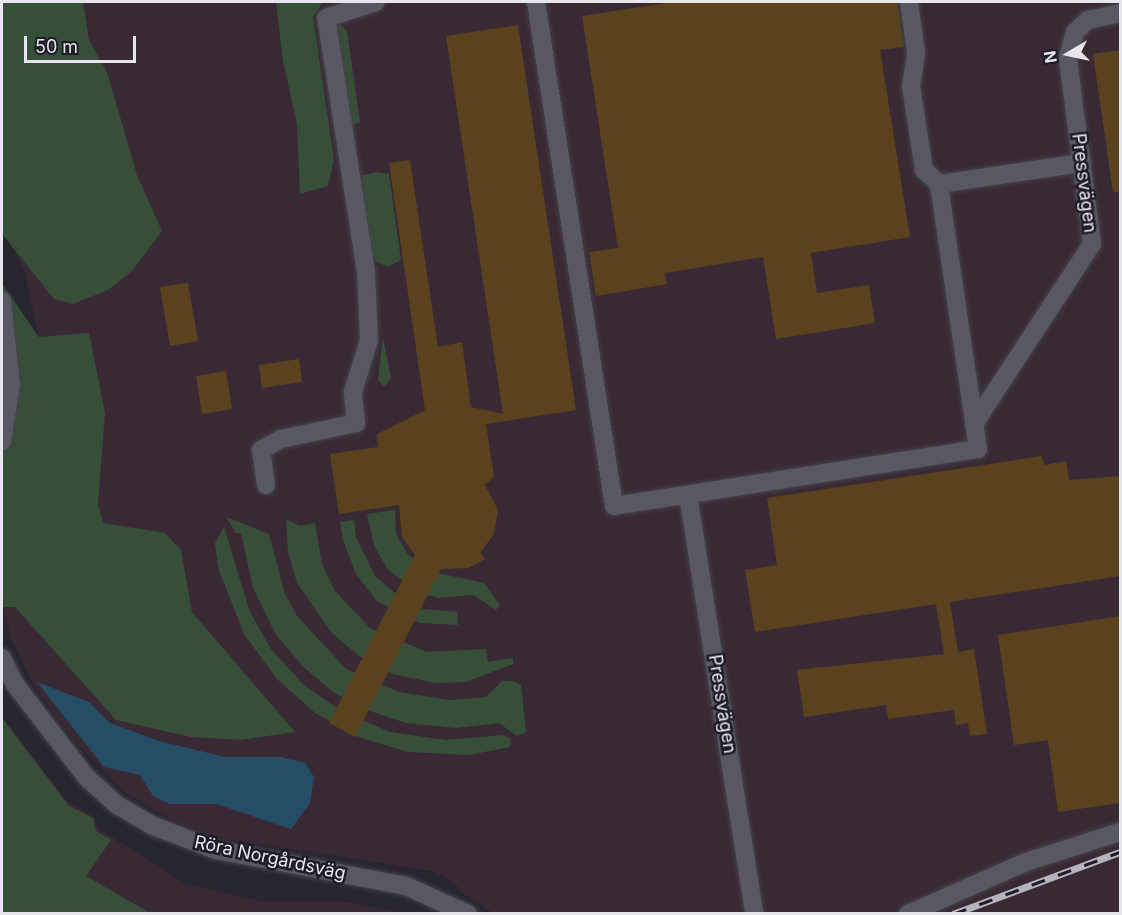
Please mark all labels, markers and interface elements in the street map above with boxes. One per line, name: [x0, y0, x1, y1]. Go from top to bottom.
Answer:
scale bar: [27, 24, 140, 62]
north arrow: [1038, 24, 1098, 84]
text: 50 m: [35, 36, 78, 57]
text: N: [1039, 49, 1061, 64]
street label: Pressvägen: [1067, 132, 1101, 234]
street label: Pressvägen: [704, 653, 740, 755]
street label: Röra Norgårdsväg: [192, 831, 348, 885]

